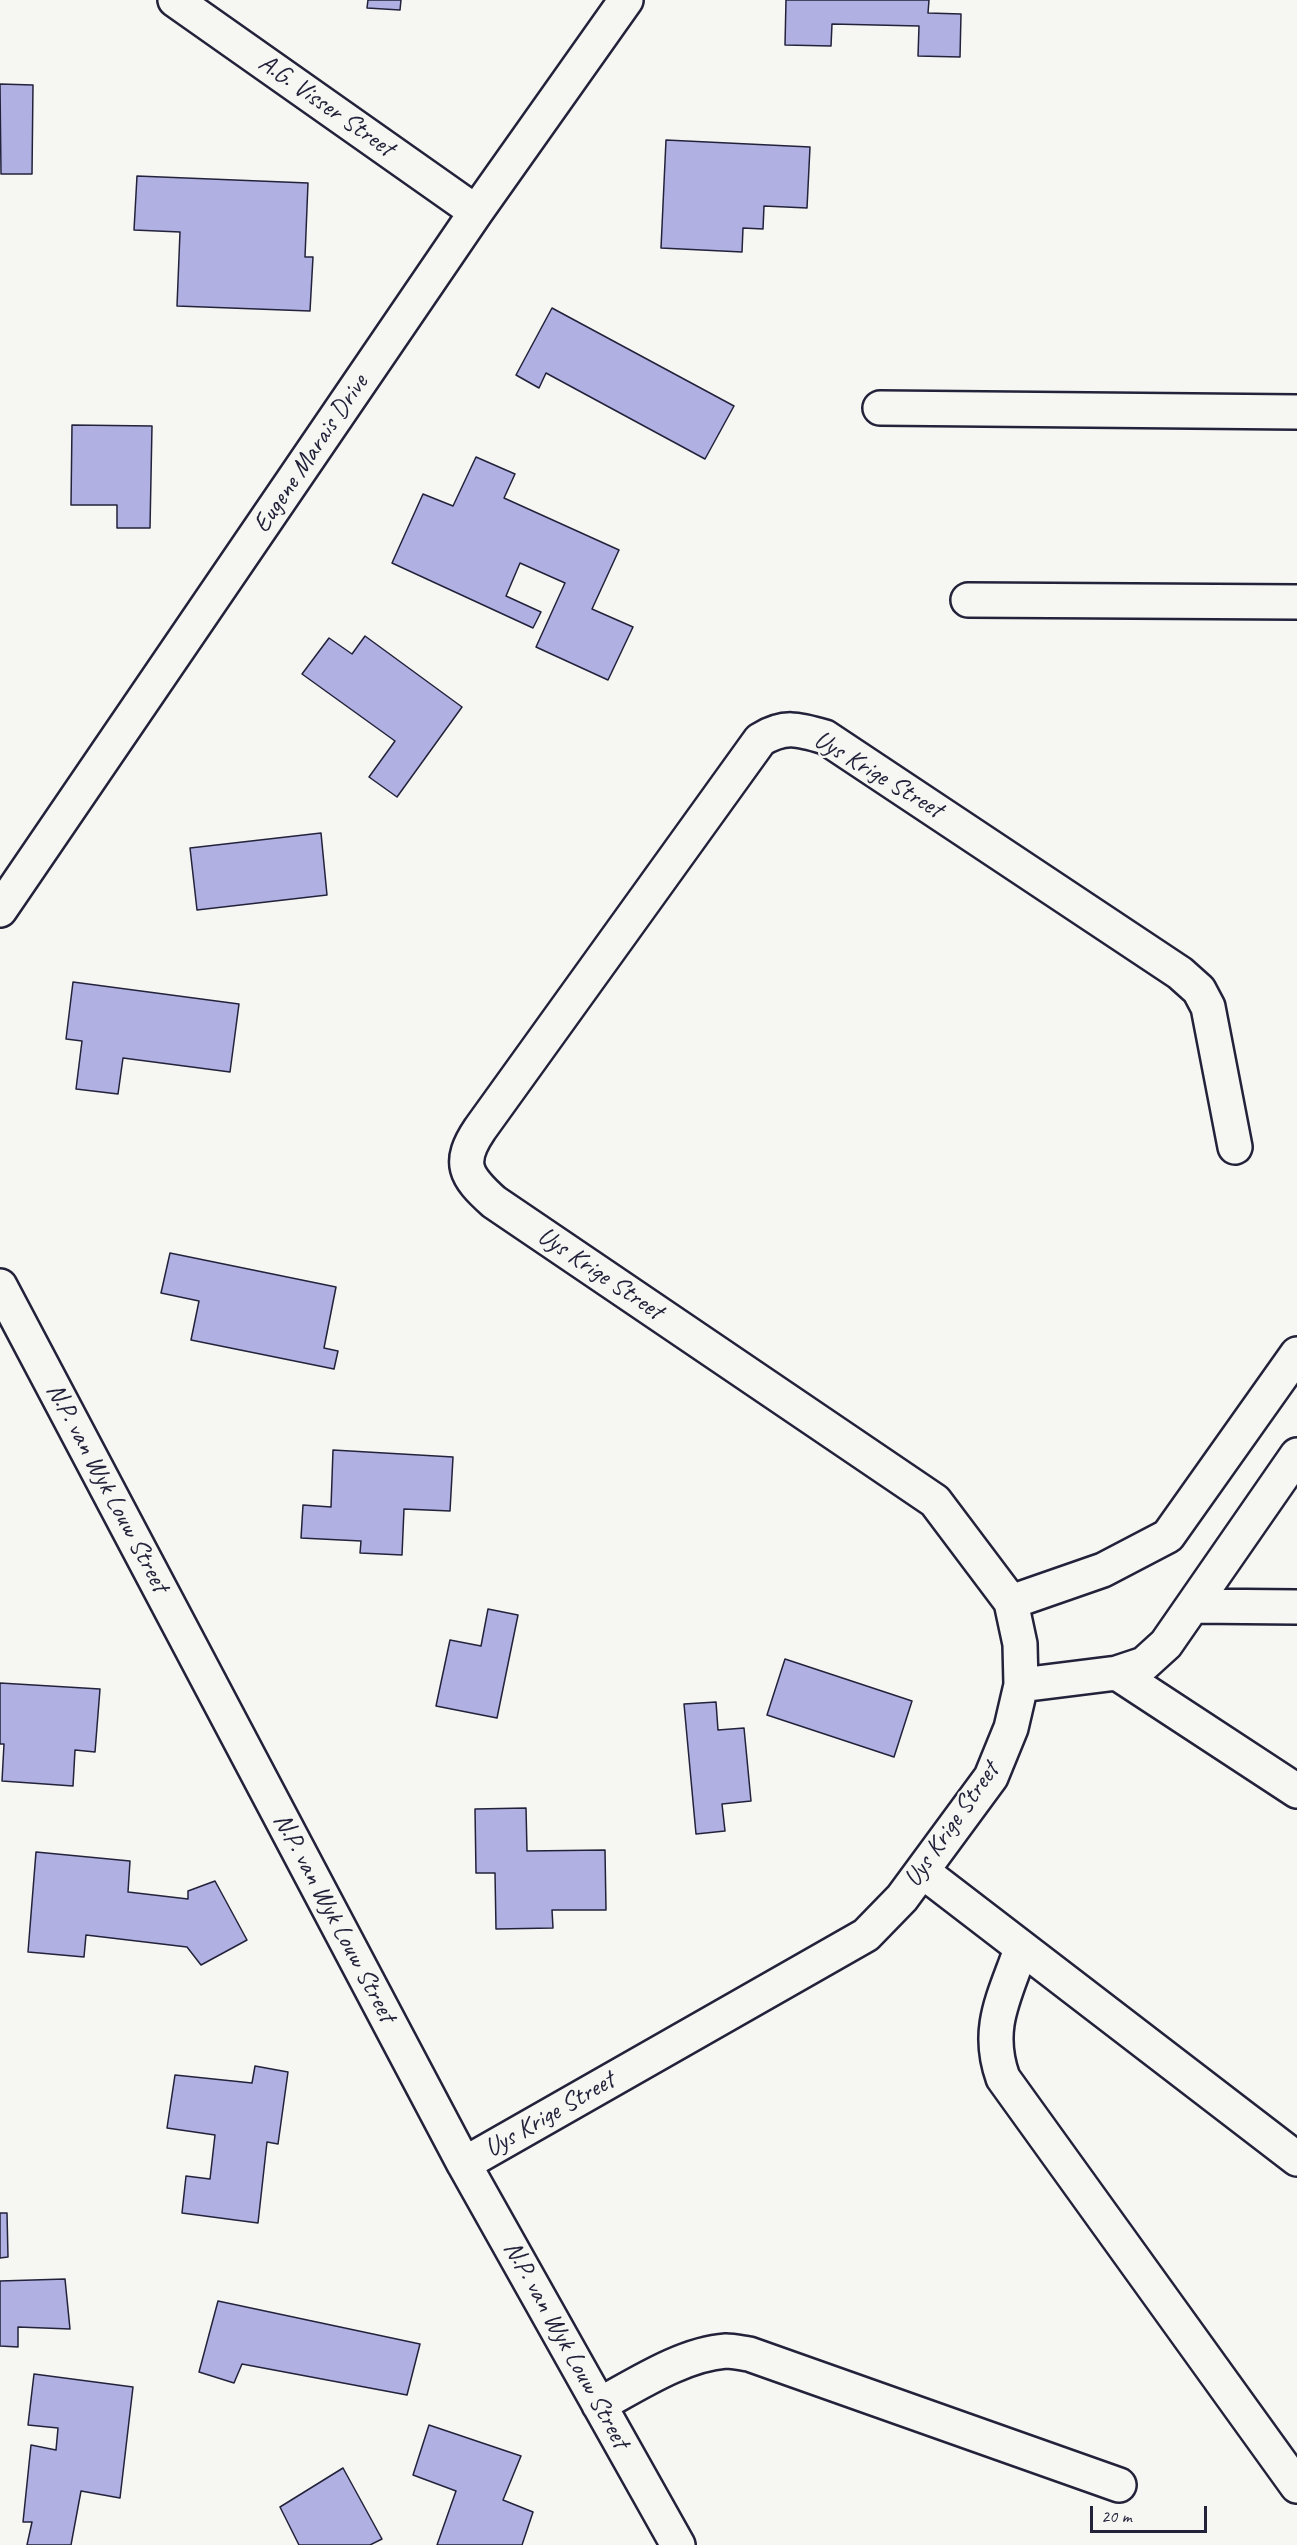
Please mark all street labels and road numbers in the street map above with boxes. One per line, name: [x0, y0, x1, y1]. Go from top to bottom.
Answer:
street label: A.G. Visser Street: [252, 48, 400, 164]
street label: Eugene Marais Drive: [247, 369, 375, 539]
street label: Uys Krige Street: [808, 724, 948, 826]
street label: Uys Krige Street: [531, 1221, 669, 1327]
street label: N.P. van Wyk Louw Street: [39, 1378, 175, 1598]
street label: Uys Krige Street: [898, 1757, 1006, 1893]
street label: N.P. van Wyk Louw Street: [266, 1808, 402, 2028]
street label: Uys Krige Street: [480, 2065, 620, 2165]
street label: N.P. van Wyk Louw Street: [496, 2236, 636, 2454]

